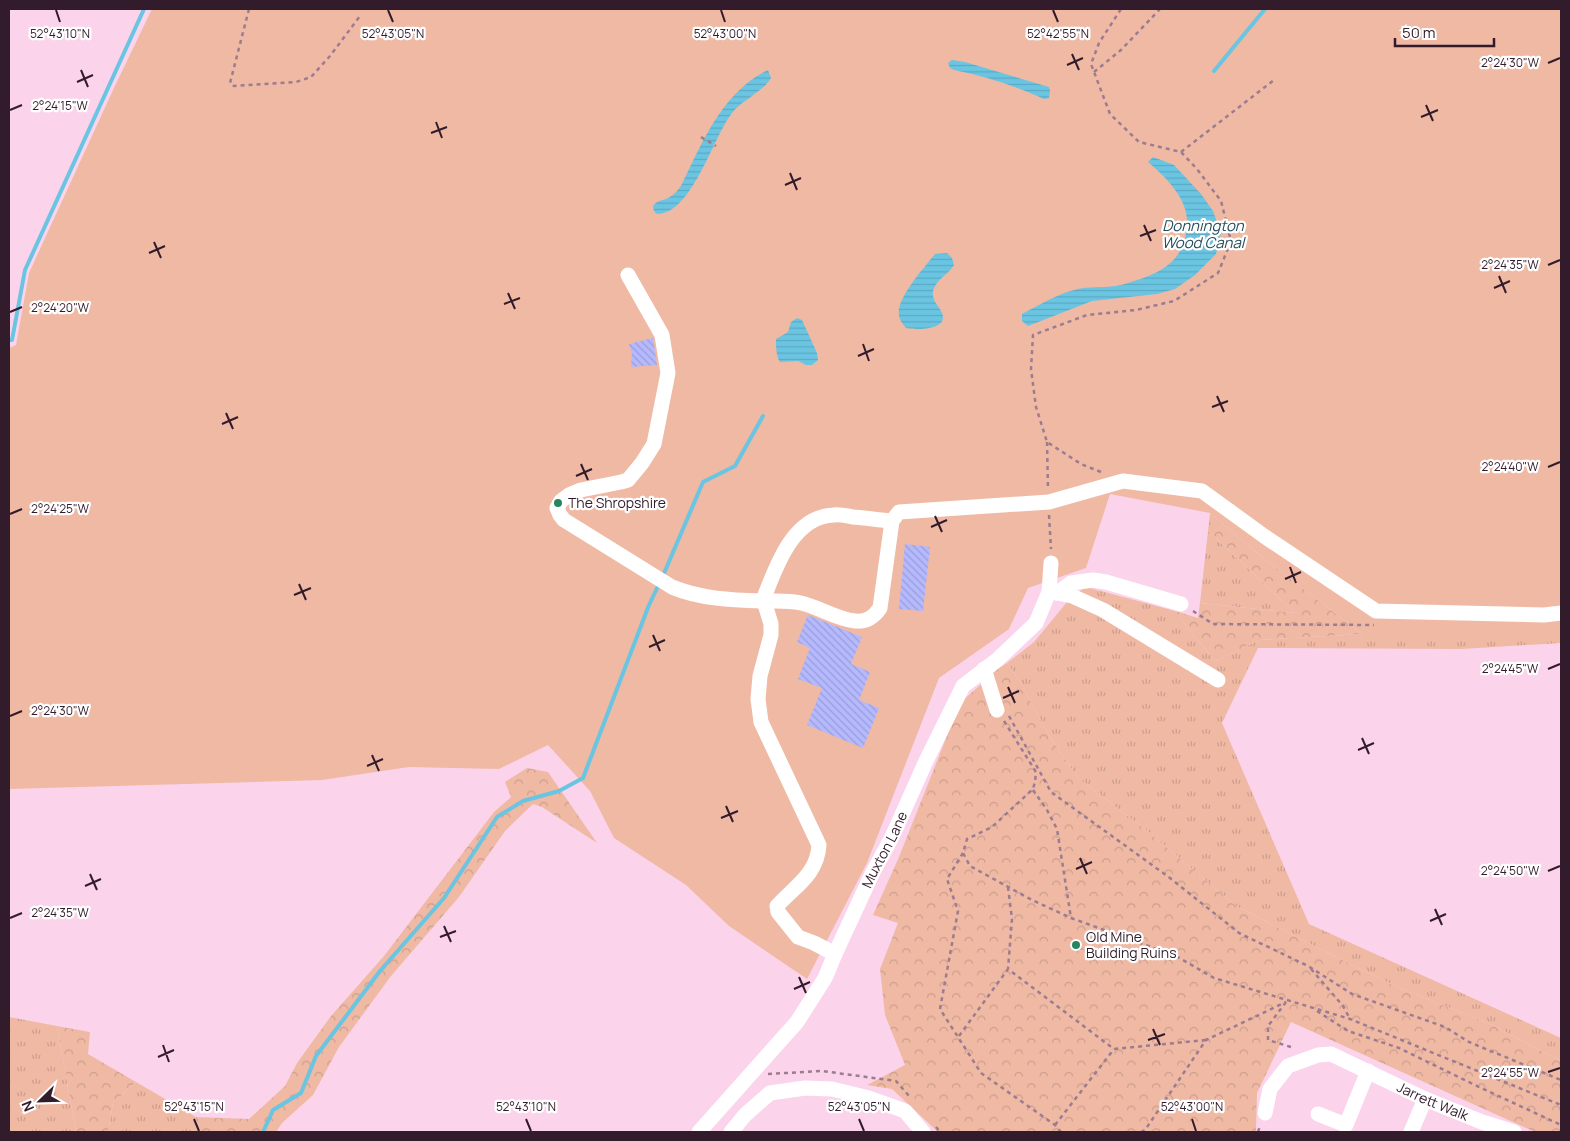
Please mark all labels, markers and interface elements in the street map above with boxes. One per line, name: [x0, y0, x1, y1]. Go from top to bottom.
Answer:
scale bar: [1395, 15, 1494, 47]
text: 50 m: [1402, 22, 1436, 43]
text: 52°43'10"N: [30, 25, 90, 42]
text: 52°43'05"N: [362, 25, 424, 42]
text: 52°43'00"N: [694, 25, 756, 42]
text: 52°42'55"N: [1027, 25, 1089, 42]
text: 2°24'30"W: [1481, 54, 1540, 71]
text: 2°24'15"W: [32, 97, 89, 114]
water label: Donnington Wood Canal: [1162, 215, 1247, 253]
text: 2°24'35"W: [1481, 256, 1540, 273]
text: 2°24'20"W: [31, 299, 90, 316]
text: 2°24'40"W: [1481, 458, 1539, 475]
place label: The Shropshire: [568, 493, 666, 512]
marker: The Shropshire: [552, 497, 564, 509]
text: 2°24'25"W: [31, 500, 90, 517]
text: 2°24'45"W: [1482, 660, 1539, 677]
text: 2°24'30"W: [31, 702, 90, 719]
street label: Muxton Lane: [857, 808, 911, 891]
text: 2°24'50"W: [1481, 862, 1540, 879]
text: 2°24'35"W: [31, 904, 90, 921]
place label: Old Mine Building Ruins: [1086, 927, 1176, 962]
marker: Old Mine Building Ruins: [1070, 939, 1082, 951]
text: 2°24'55"W: [1481, 1064, 1540, 1081]
north arrow: [15, 1076, 65, 1126]
street label: Jarrett Walk: [1394, 1077, 1473, 1125]
text: N: [17, 1098, 38, 1115]
text: 52°43'15"N: [164, 1098, 224, 1115]
text: 52°43'10"N: [496, 1098, 556, 1115]
text: 52°43'05"N: [828, 1098, 890, 1115]
text: 52°43'00"N: [1161, 1098, 1223, 1115]

